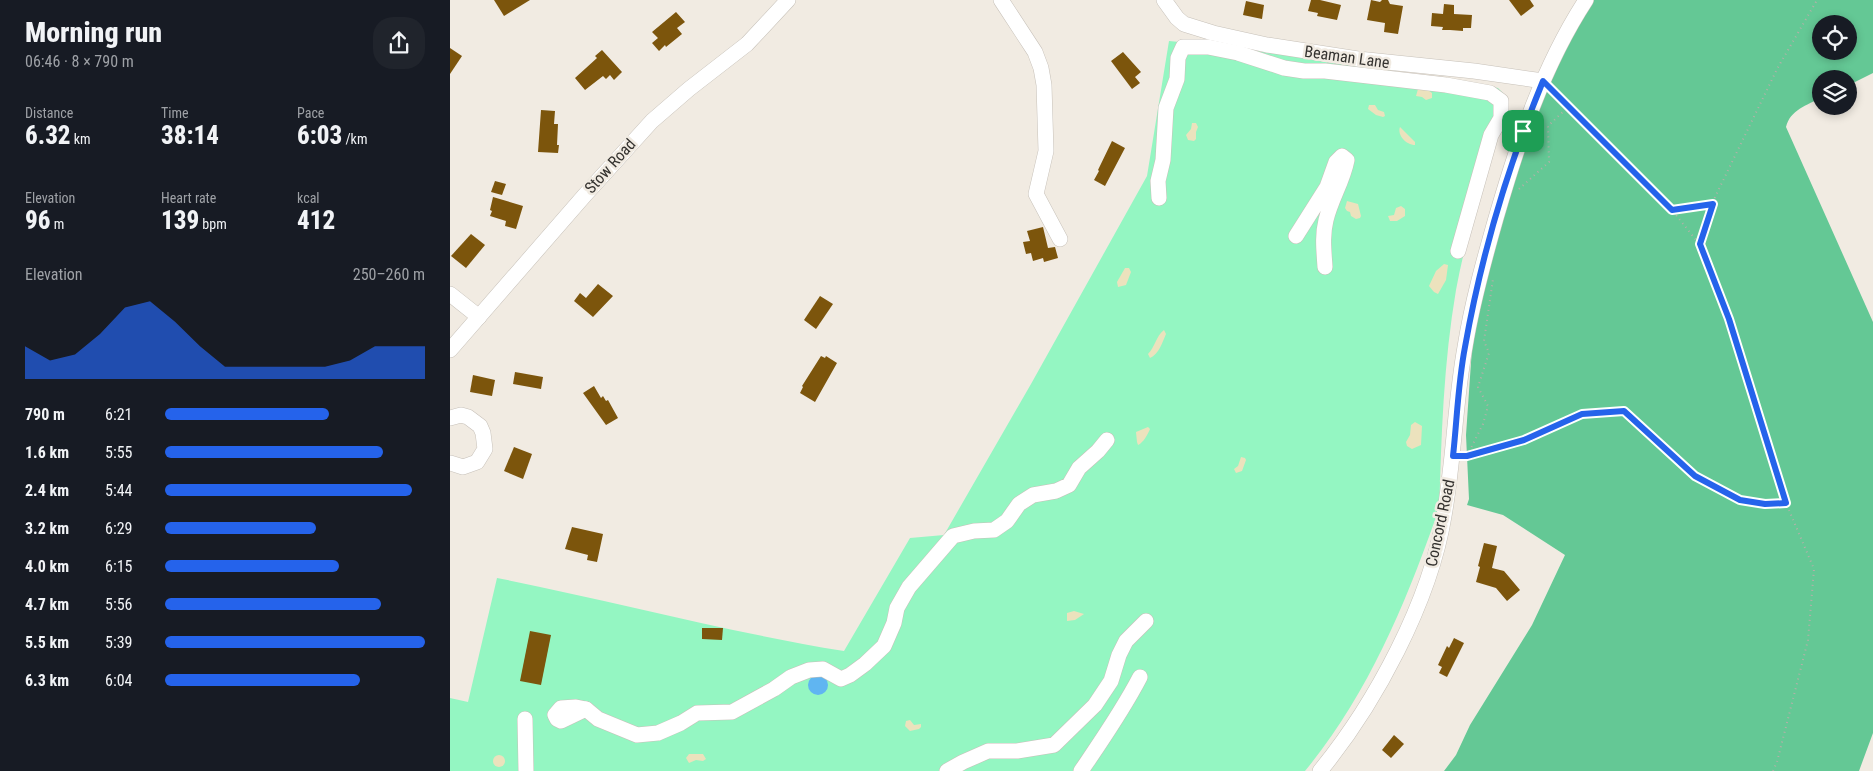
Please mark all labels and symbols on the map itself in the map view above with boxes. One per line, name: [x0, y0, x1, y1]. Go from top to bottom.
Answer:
street label: Beaman Lane: [1303, 42, 1391, 72]
pin: [1502, 110, 1544, 152]
street label: Stow Road: [580, 135, 640, 197]
street label: Concord Road: [1421, 478, 1459, 568]

